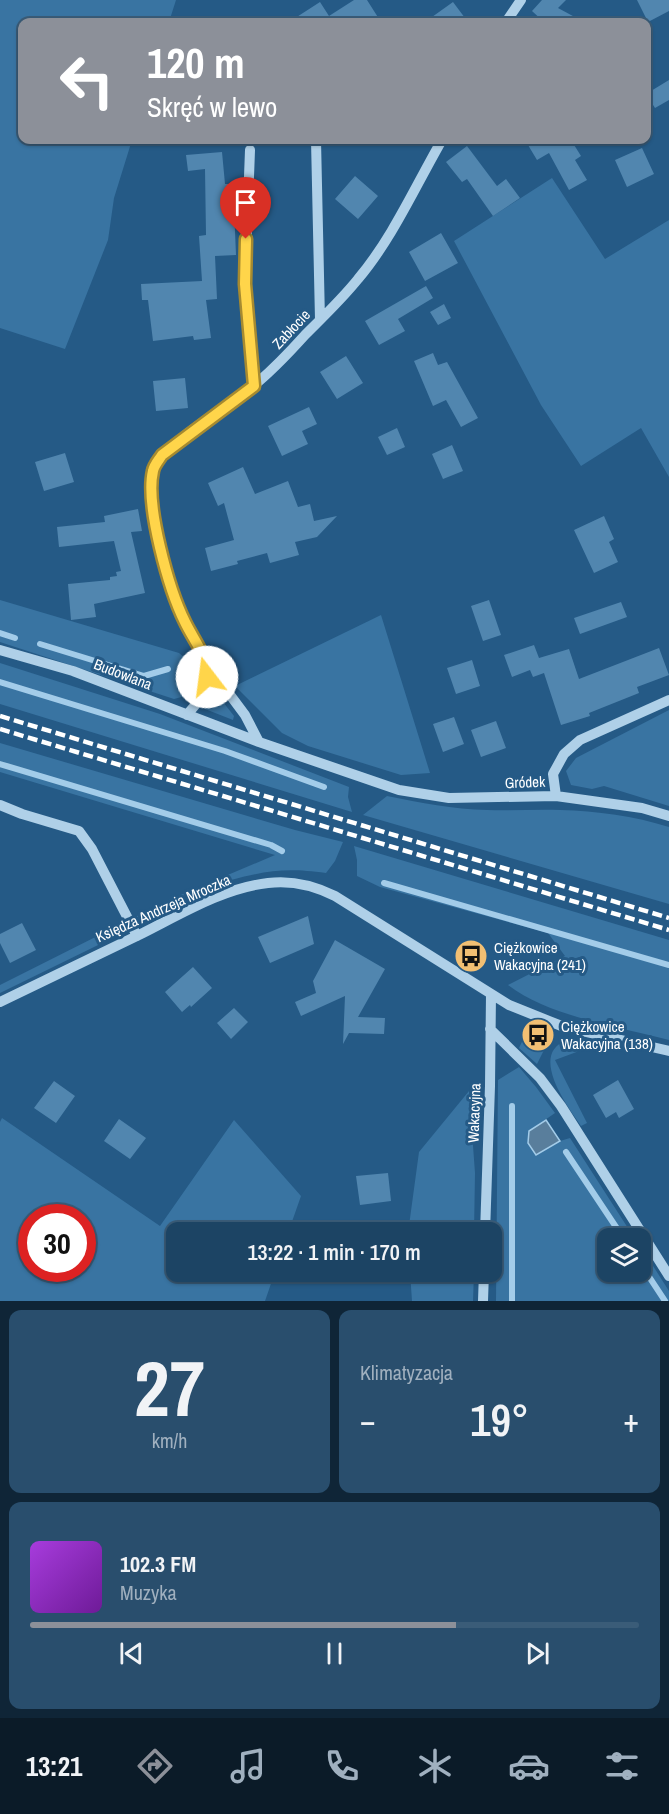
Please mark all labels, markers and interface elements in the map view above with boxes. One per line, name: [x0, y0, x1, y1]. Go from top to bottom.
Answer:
text: 120 m: [147, 35, 245, 91]
icon: left: [48, 42, 126, 120]
text: Skręć w lewo: [147, 89, 277, 125]
pin: [220, 177, 271, 239]
icon: arrive: [229, 186, 262, 219]
street label: Zabłocie: [267, 304, 315, 353]
position arrow: [175, 645, 239, 709]
street label: Budowlana: [91, 653, 155, 695]
street label: Gródek: [504, 771, 546, 793]
street label: Księdza Andrzeja Mroczka: [92, 869, 234, 947]
place label: Ciężkowice Wakacyjna (241): [494, 937, 586, 975]
bus stop icon: Ciężkowice Wakacyjna (241): [453, 938, 489, 974]
place label: Ciężkowice Wakacyjna (138): [561, 1016, 653, 1054]
bus stop icon: Ciężkowice Wakacyjna (138): [520, 1017, 556, 1053]
street label: Wakacyjna: [462, 1083, 486, 1143]
speed limit sign: 30: [18, 1204, 96, 1282]
map controls: [597, 1228, 651, 1282]
button: layers: [597, 1228, 651, 1282]
text: 13:22 · 1 min · 170 m: [247, 1237, 421, 1267]
text: 27: [134, 1335, 205, 1440]
text: Klimatyzacja: [360, 1359, 453, 1386]
text: 19°: [470, 1389, 529, 1450]
text: −: [360, 1398, 376, 1442]
text: +: [623, 1398, 639, 1442]
text: km/h: [152, 1427, 187, 1454]
text: 102.3 FM: [120, 1549, 196, 1579]
text: Muzyka: [120, 1579, 177, 1606]
icon: previous: [115, 1637, 148, 1670]
icon: pause: [318, 1637, 351, 1670]
icon: next: [521, 1637, 554, 1670]
icon: directions: [134, 1745, 176, 1787]
icon: music: [227, 1745, 269, 1787]
icon: phone: [321, 1745, 363, 1787]
icon: climate: [414, 1745, 456, 1787]
icon: car: [508, 1745, 550, 1787]
icon: filters: [601, 1745, 643, 1787]
text: 13:21: [26, 1748, 82, 1784]

